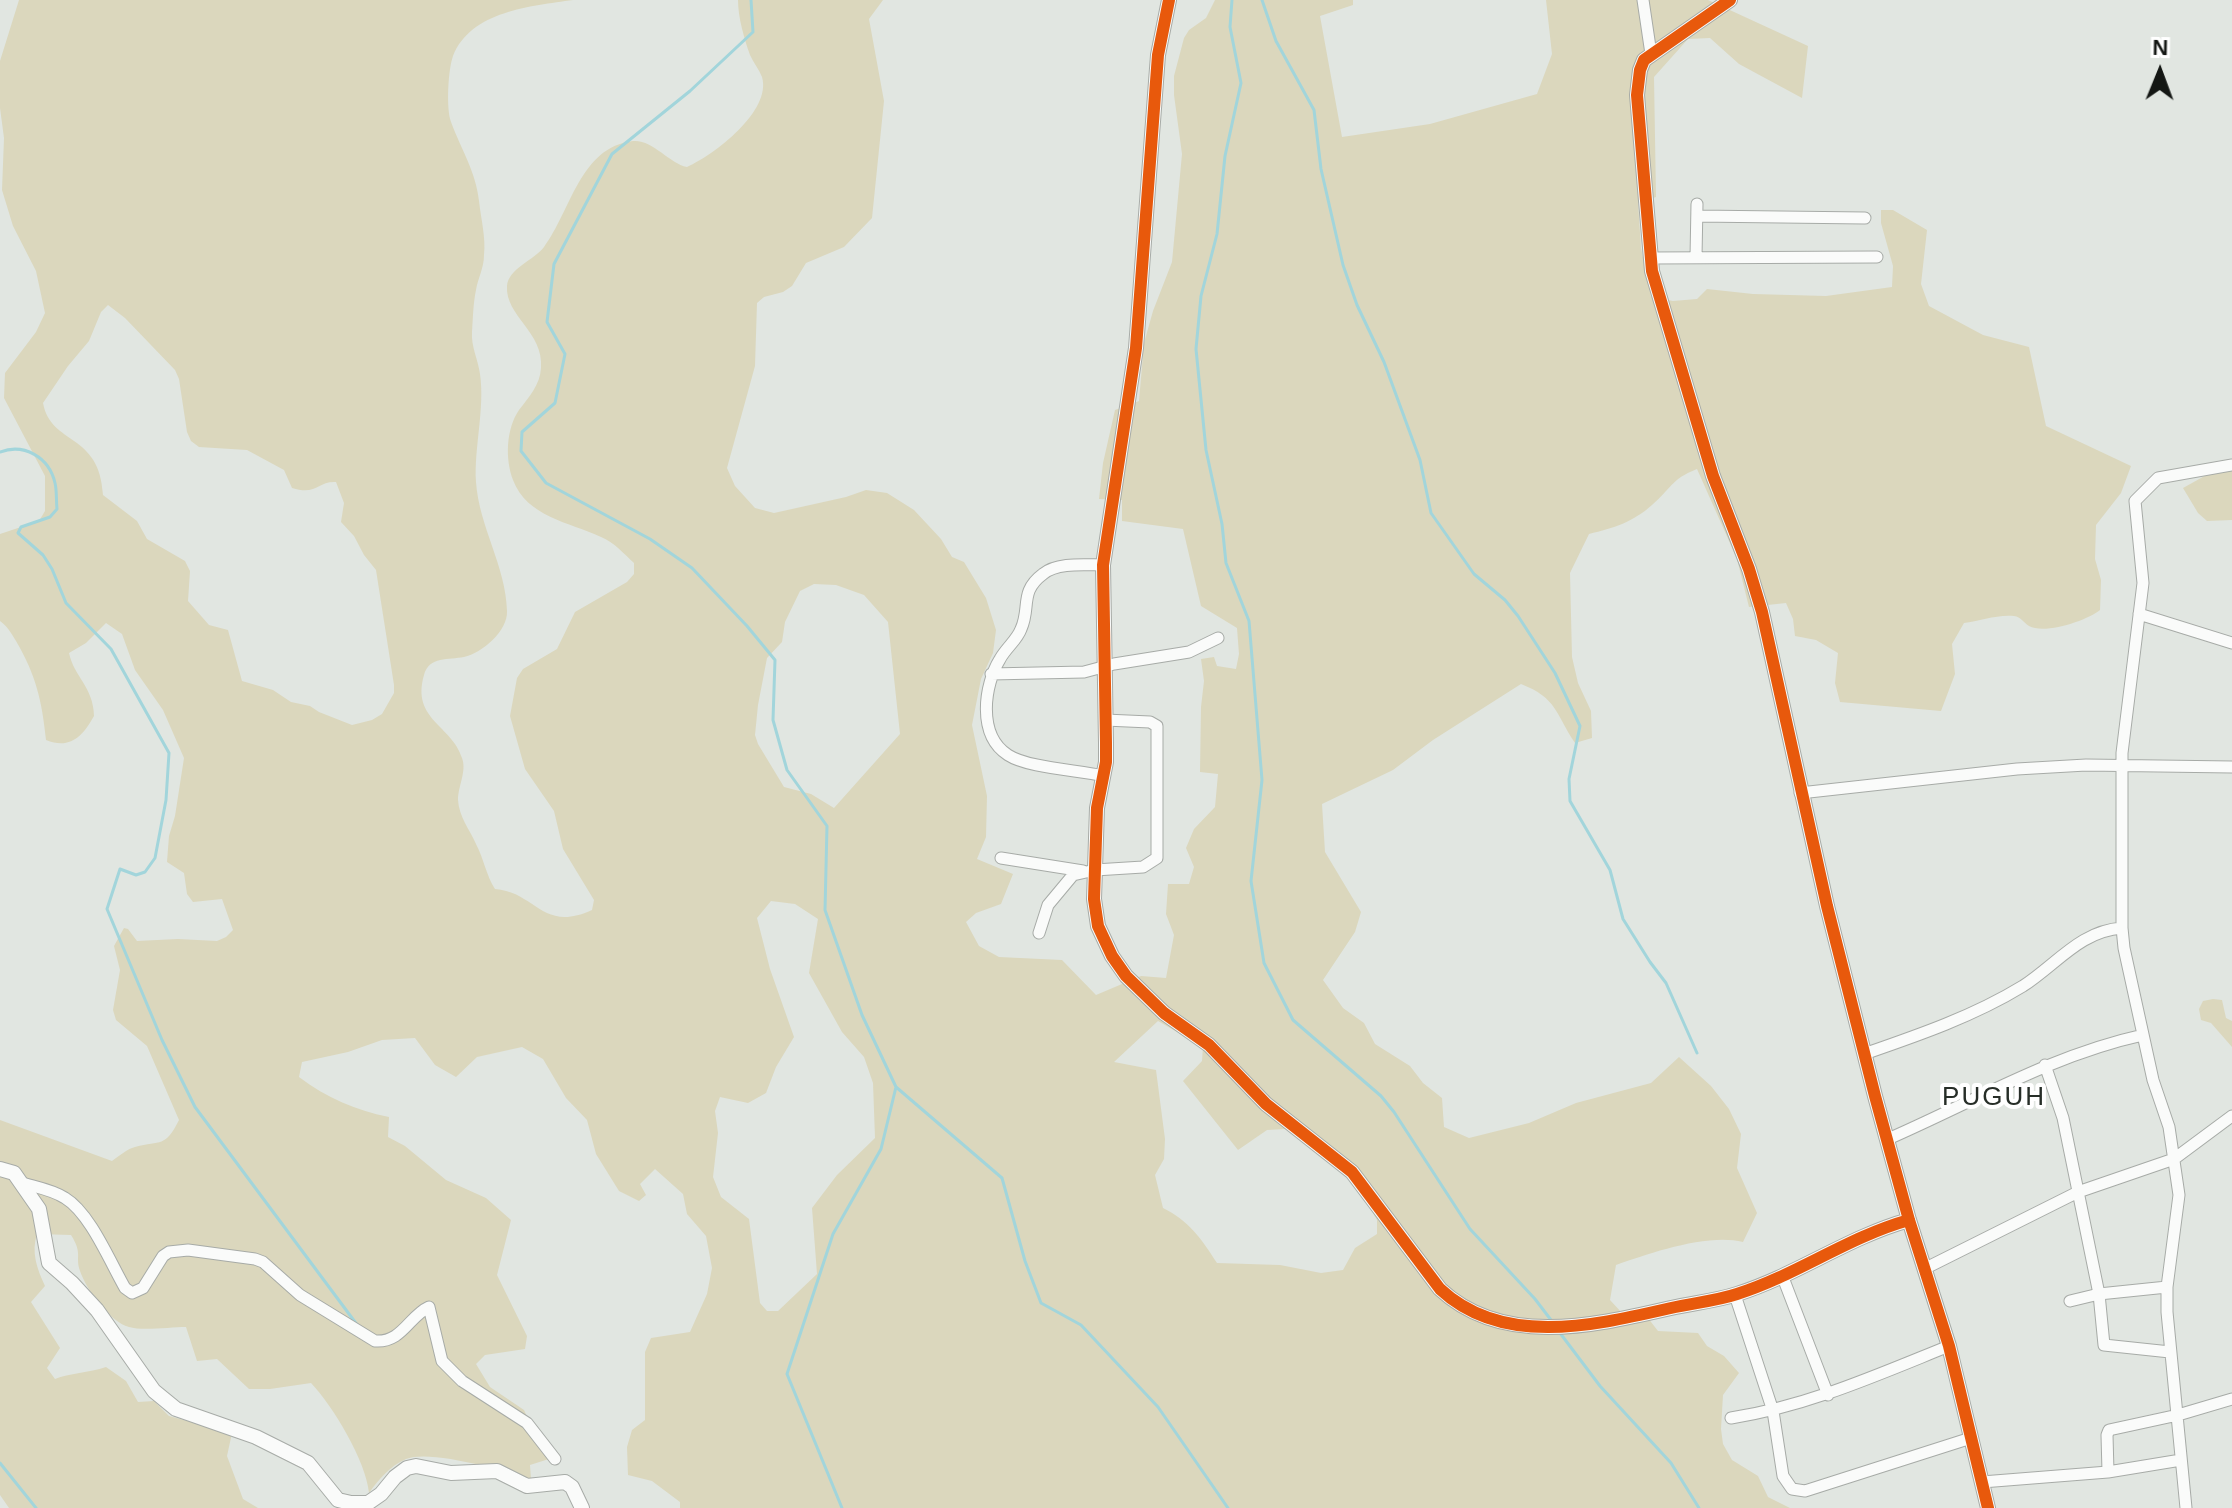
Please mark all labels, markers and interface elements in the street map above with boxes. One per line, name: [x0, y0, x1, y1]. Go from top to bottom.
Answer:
north arrow: [2120, 32, 2200, 112]
text: N: [2152, 35, 2169, 60]
district label: PUGUH: [1942, 1082, 2046, 1114]

